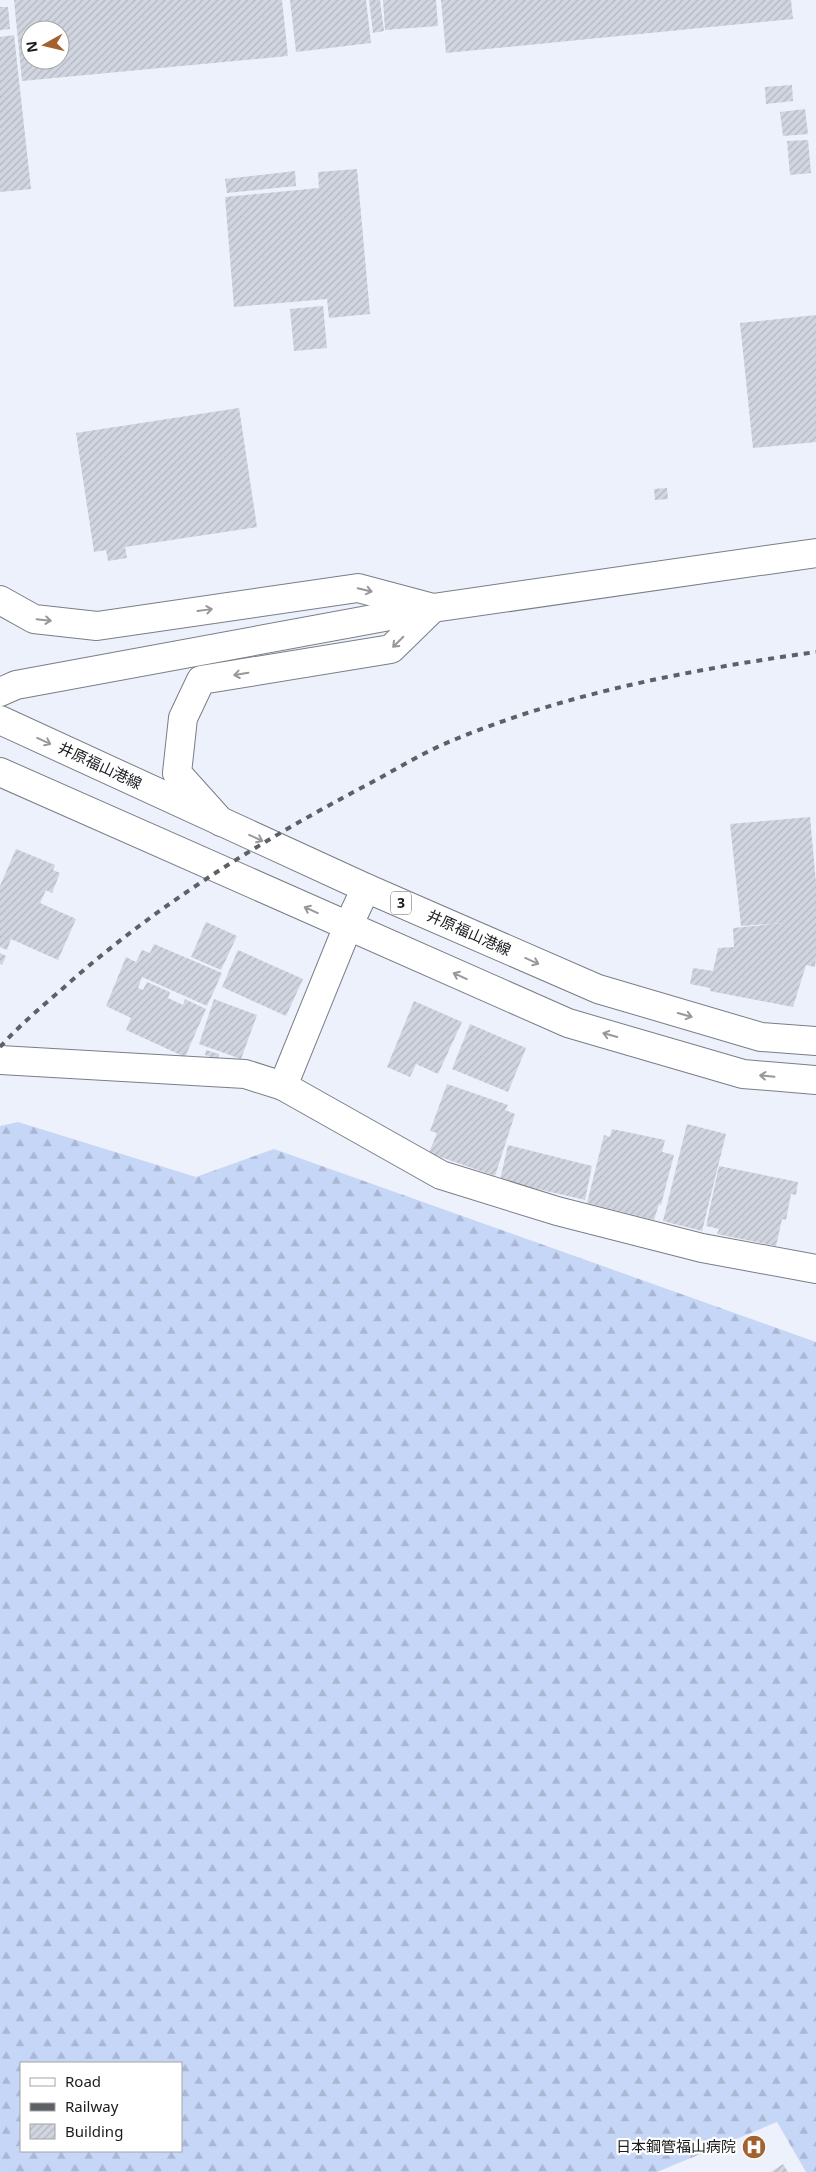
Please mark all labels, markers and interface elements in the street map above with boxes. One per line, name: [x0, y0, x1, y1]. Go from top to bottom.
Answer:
north arrow: [20, 20, 70, 70]
text: N: [21, 40, 42, 54]
one-way arrow: [357, 586, 373, 595]
one-way arrow: [196, 605, 212, 615]
one-way arrow: [35, 615, 51, 625]
one-way arrow: [392, 636, 404, 648]
one-way arrow: [233, 669, 249, 679]
one-way arrow: [36, 736, 51, 746]
street label: 井原福山港線: [55, 737, 145, 793]
one-way arrow: [248, 833, 263, 843]
road number: 3: [391, 891, 411, 914]
one-way arrow: [304, 905, 319, 915]
street label: 井原福山港線: [424, 905, 515, 960]
one-way arrow: [524, 956, 539, 966]
one-way arrow: [453, 970, 468, 980]
one-way arrow: [677, 1010, 693, 1020]
one-way arrow: [603, 1030, 619, 1040]
one-way arrow: [760, 1071, 776, 1081]
legend: [20, 2062, 182, 2152]
text: Road: [65, 2071, 101, 2091]
text: Railway: [65, 2096, 119, 2116]
text: Building: [65, 2121, 123, 2141]
hospital icon: 日本鋼管福山病院: [741, 2134, 767, 2160]
place label: 日本鋼管福山病院: [616, 2136, 736, 2156]

